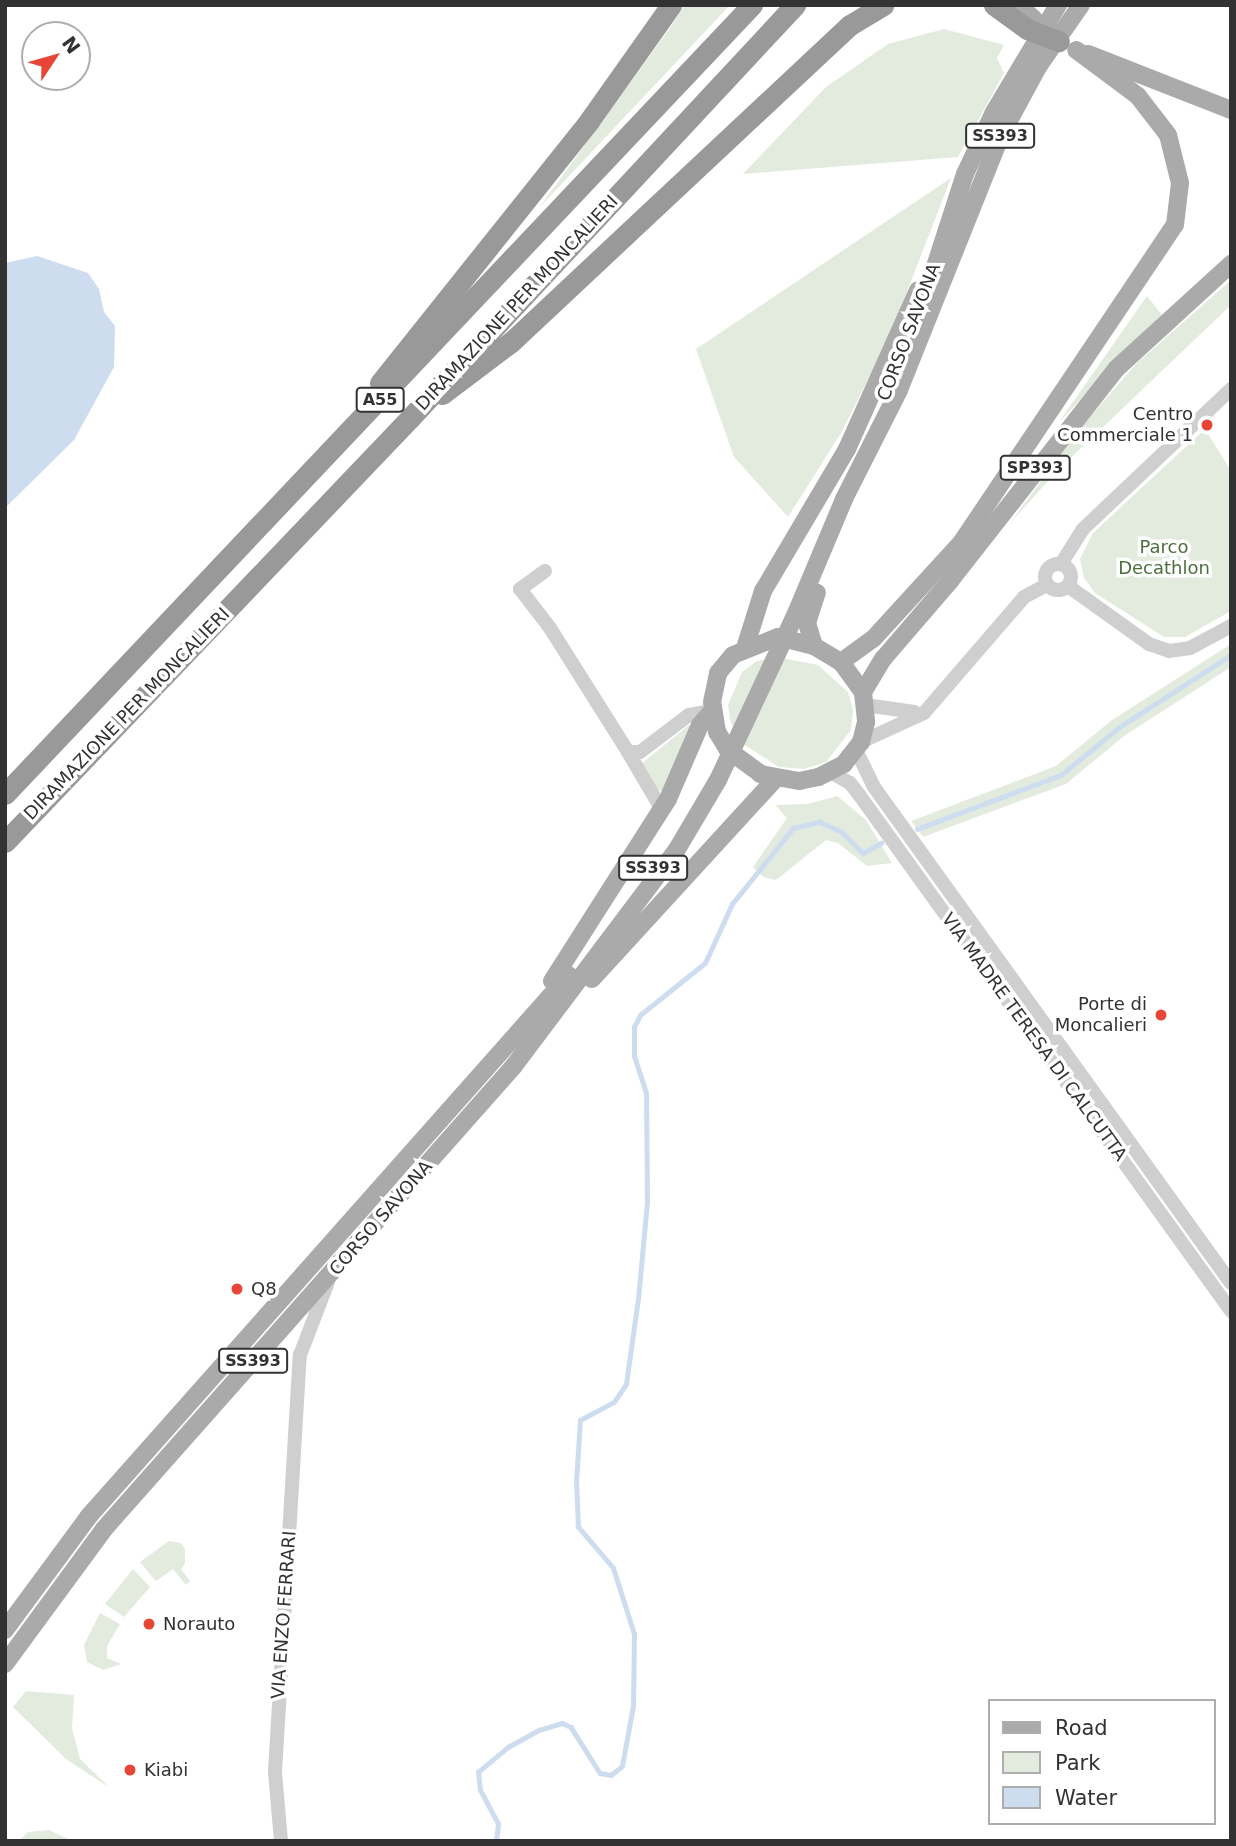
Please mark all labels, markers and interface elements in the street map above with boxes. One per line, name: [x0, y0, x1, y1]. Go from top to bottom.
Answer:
north arrow: [21, 21, 91, 91]
text: N: [58, 32, 85, 58]
road number: SS393: [965, 124, 1035, 148]
street label: DIRAMAZIONE PER MONCALIERI: [411, 191, 623, 415]
street label: CORSO SAVONA: [873, 260, 945, 404]
road number: A55: [356, 388, 404, 412]
place label: Centro Commerciale 1: [1057, 404, 1193, 446]
marker: Centro Commerciale 1: [1199, 417, 1215, 433]
road number: SP393: [998, 456, 1072, 481]
park label: Parco Decathlon: [1118, 537, 1210, 580]
street label: DIRAMAZIONE PER MONCALIERI: [20, 603, 234, 825]
road number: SS393: [618, 856, 688, 880]
street label: VIA MADRE TERESA DI CALCUTTA: [937, 909, 1131, 1165]
place label: Porte di Moncalieri: [1055, 994, 1147, 1036]
marker: Porte di Moncalieri: [1153, 1007, 1169, 1023]
street label: CORSO SAVONA: [325, 1156, 437, 1280]
place label: Q8: [251, 1278, 277, 1300]
marker: Q8: [229, 1281, 245, 1297]
road number: SS393: [218, 1348, 288, 1373]
street label: VIA ENZO FERRARI: [267, 1530, 301, 1700]
place label: Norauto: [163, 1613, 235, 1635]
marker: Norauto: [141, 1616, 157, 1632]
legend: [988, 1699, 1215, 1825]
text: Road: [1055, 1716, 1108, 1740]
text: Park: [1055, 1751, 1100, 1775]
place label: Kiabi: [144, 1759, 188, 1781]
marker: Kiabi: [122, 1762, 138, 1778]
text: Water: [1055, 1786, 1117, 1810]

